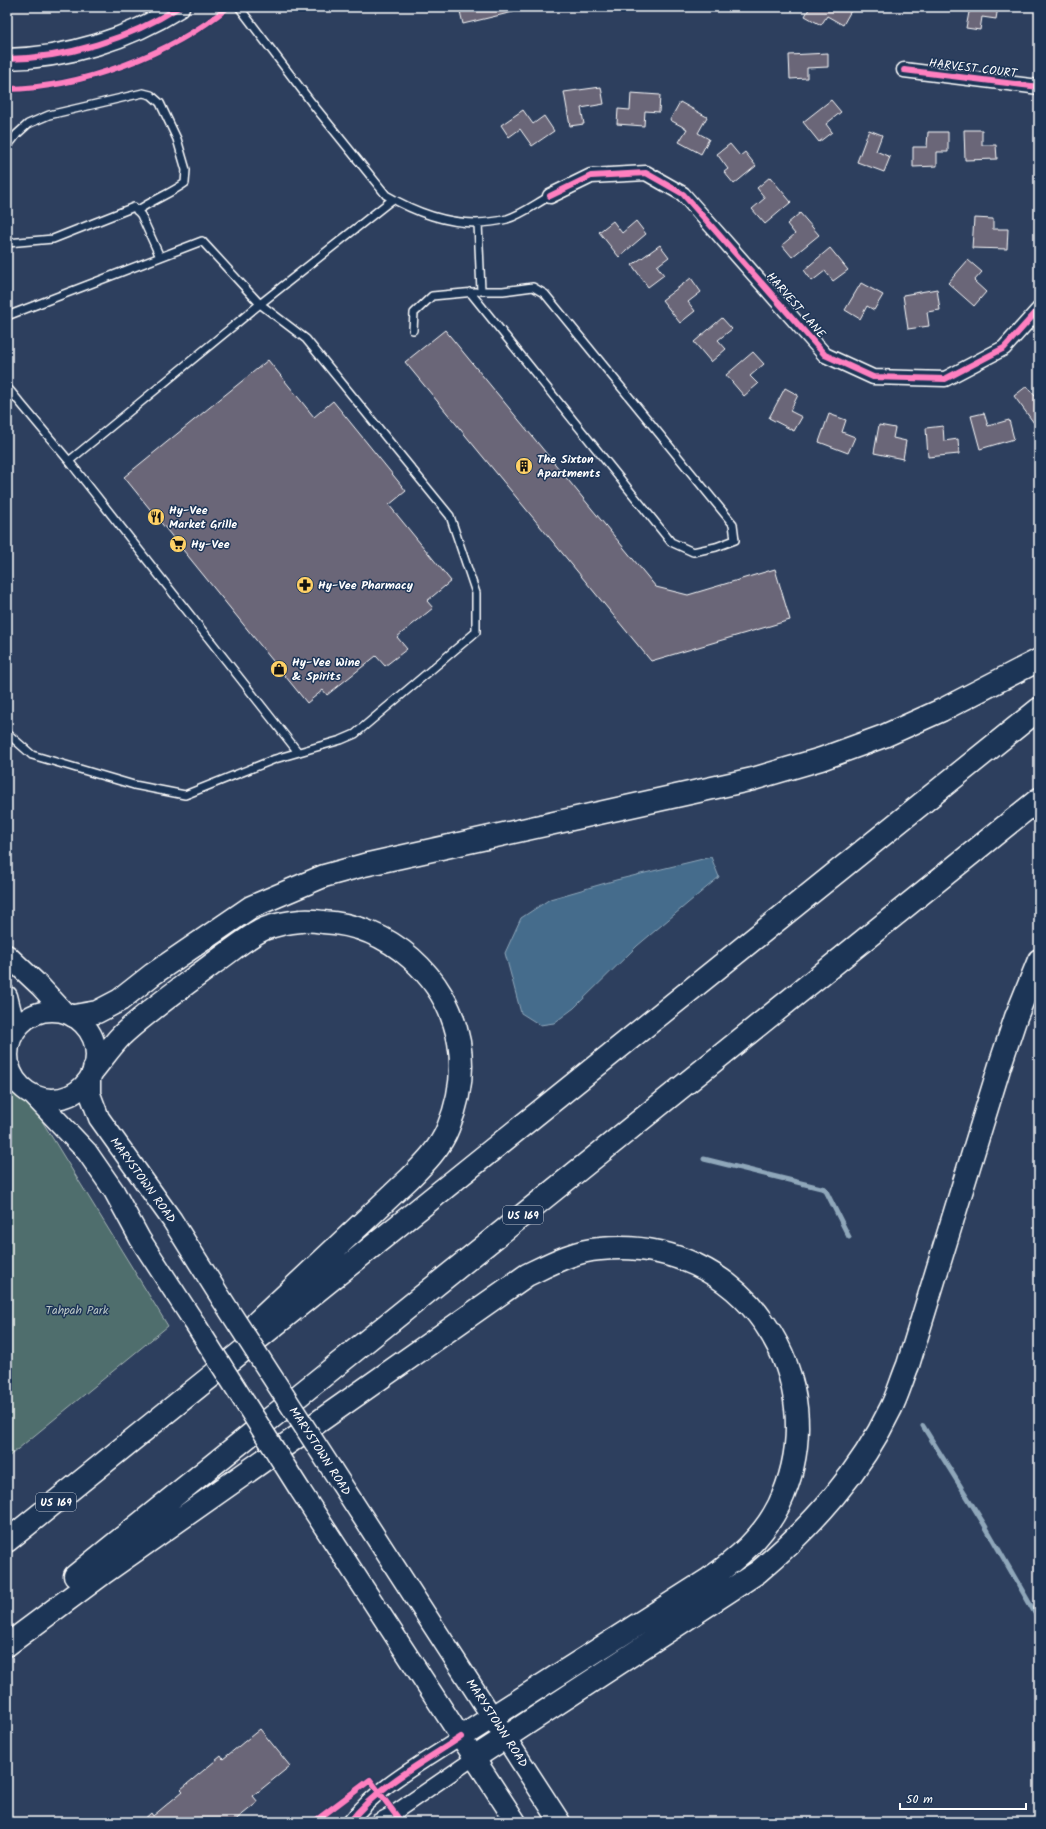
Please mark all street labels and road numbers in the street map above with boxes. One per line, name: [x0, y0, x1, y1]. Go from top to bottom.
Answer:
street label: HARVEST COURT: [928, 54, 1020, 84]
street label: HARVEST LANE: [761, 268, 830, 343]
street label: MARYSTOWN ROAD: [105, 1133, 181, 1228]
road number: US 169: [503, 1206, 543, 1224]
street label: MARYSTOWN ROAD: [284, 1403, 356, 1500]
road number: US 169: [36, 1493, 76, 1511]
street label: MARYSTOWN ROAD: [461, 1675, 533, 1772]

